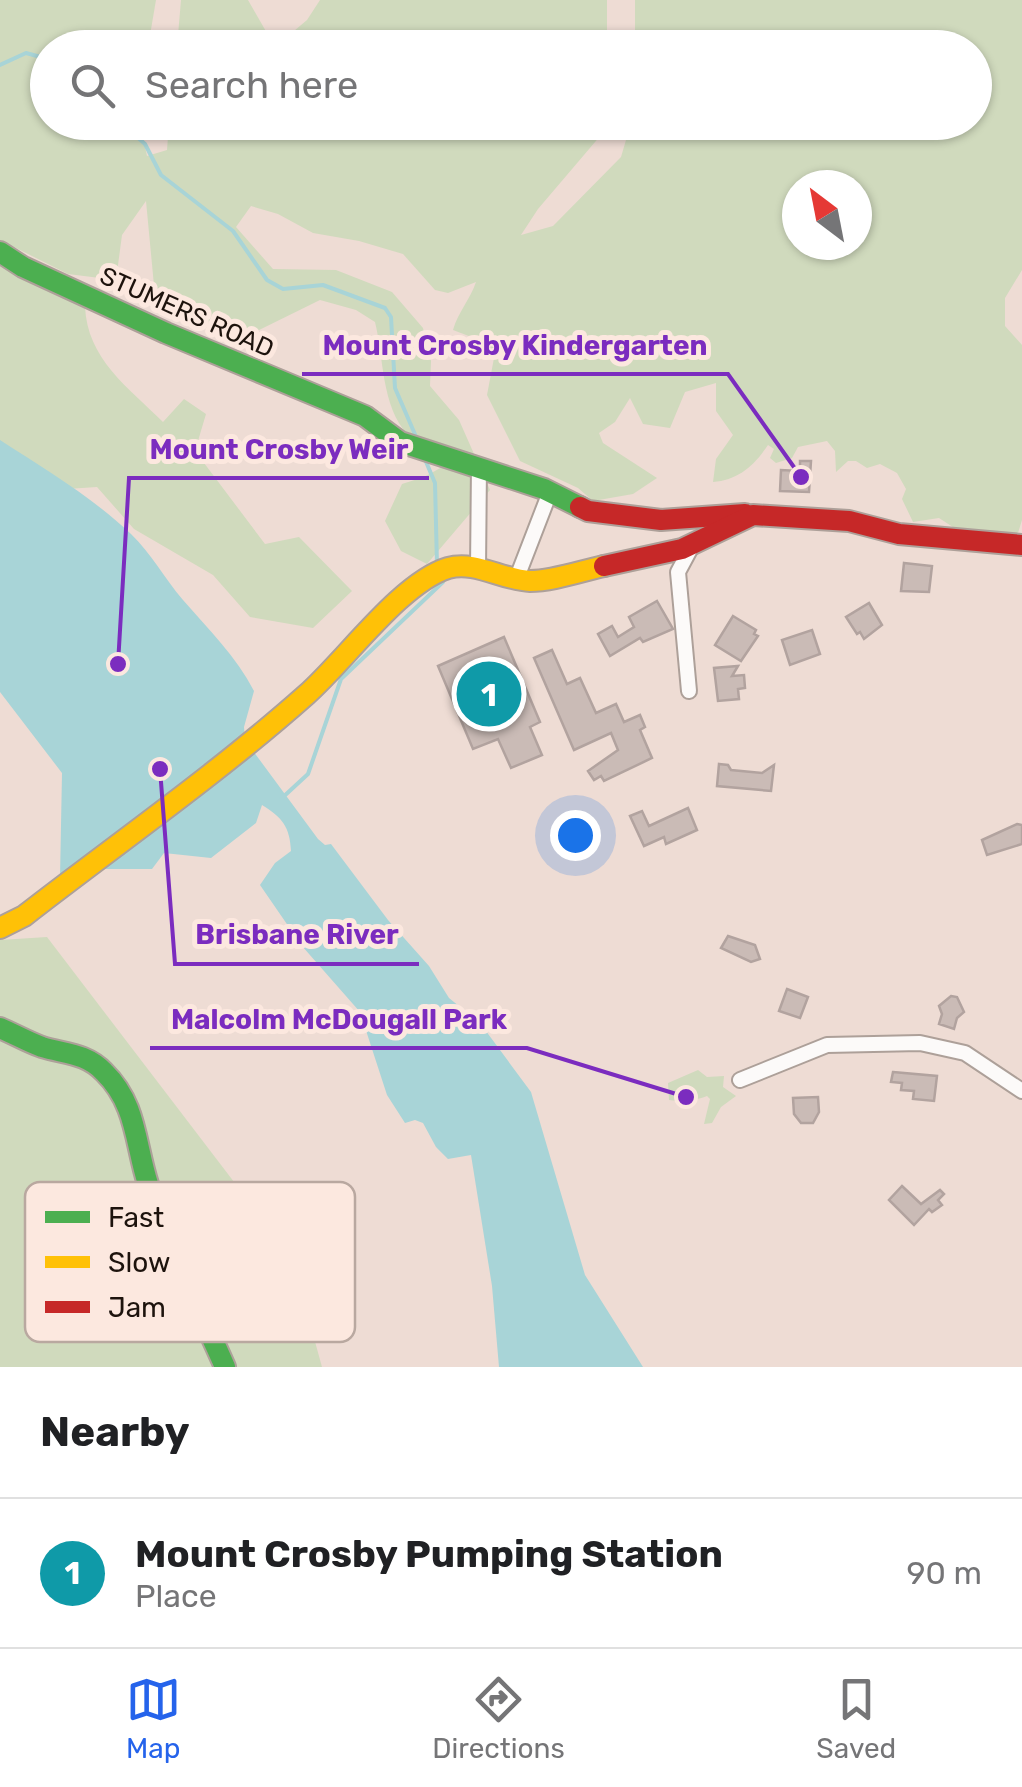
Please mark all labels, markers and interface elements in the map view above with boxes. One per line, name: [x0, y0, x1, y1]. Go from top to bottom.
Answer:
search box: [30, 30, 992, 140]
icon: search: [65, 58, 120, 113]
text: Search here: [145, 62, 358, 108]
north arrow: [782, 170, 872, 260]
street label: STUMERS ROAD: [96, 261, 278, 363]
callout: Mount Crosby Kindergarten: [302, 316, 728, 374]
text: Mount Crosby Kindergarten: [322, 329, 708, 362]
callout: Mount Crosby Weir: [129, 420, 429, 478]
text: Mount Crosby Weir: [150, 433, 409, 466]
pin: 1: [456, 656, 522, 732]
your location: [550, 810, 601, 861]
callout: Brisbane River: [175, 906, 419, 964]
text: Brisbane River: [195, 918, 399, 951]
callout: Malcolm McDougall Park: [150, 990, 527, 1048]
text: Malcolm McDougall Park: [171, 1003, 508, 1036]
legend: [25, 1182, 355, 1342]
text: Fast: [108, 1201, 164, 1234]
text: Slow: [108, 1246, 170, 1279]
text: Jam: [108, 1291, 166, 1324]
text: Nearby: [40, 1407, 190, 1457]
text: Mount Crosby Pumping Station: [135, 1531, 723, 1577]
text: 1: [65, 1554, 80, 1592]
text: 90 m: [906, 1554, 982, 1592]
text: Place: [135, 1577, 217, 1615]
tab: Map: [126, 1672, 181, 1765]
tab: Directions: [432, 1672, 565, 1765]
tab: Saved: [816, 1672, 896, 1765]

